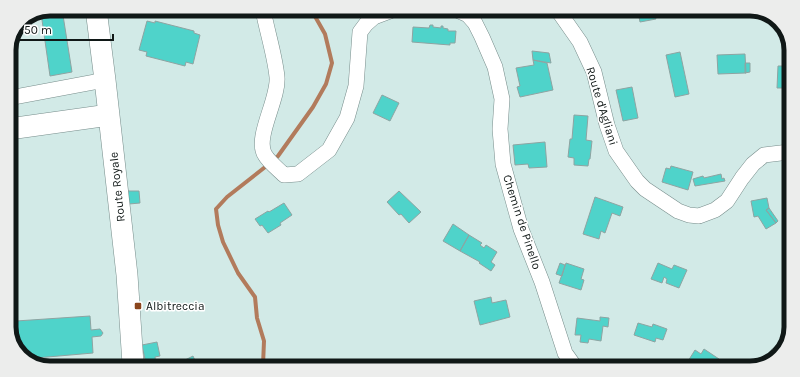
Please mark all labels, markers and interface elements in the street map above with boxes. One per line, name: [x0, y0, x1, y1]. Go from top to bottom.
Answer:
scale bar: [18, 16, 113, 42]
text: 50 m: [24, 23, 52, 37]
street label: Route d'Agliani: [583, 65, 621, 147]
street label: Route Royale: [106, 151, 128, 223]
street label: Chemin de Pinello: [500, 173, 544, 271]
place label: Albitreccia: [146, 299, 205, 313]
marker: Albitreccia: [133, 301, 143, 311]

